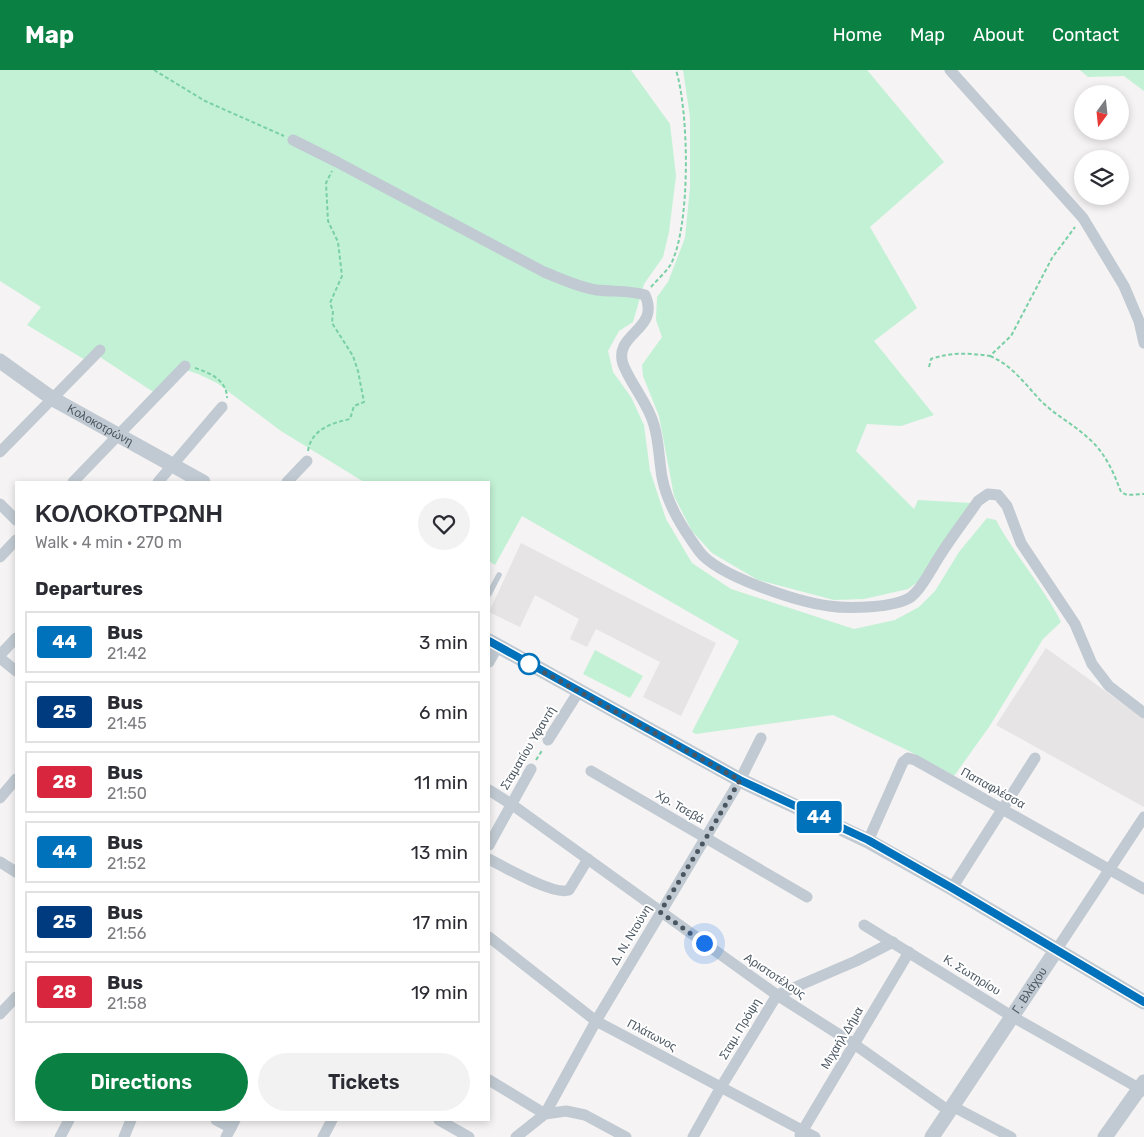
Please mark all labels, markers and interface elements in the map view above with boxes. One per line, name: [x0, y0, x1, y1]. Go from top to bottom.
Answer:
text: Map: [25, 21, 74, 49]
text: Home: [833, 24, 882, 46]
text: Map: [910, 24, 945, 46]
text: About: [973, 24, 1024, 46]
text: Contact: [1052, 24, 1119, 46]
north arrow: [1074, 85, 1129, 140]
map controls: [1074, 85, 1129, 205]
button: layers: [1074, 150, 1129, 205]
street label: Κολοκοτρώνη: [65, 401, 135, 449]
button: heart: [418, 498, 470, 550]
text: ΚΟΛΟΚΟΤΡΩΝΗ: [35, 500, 223, 528]
text: Walk · 4 min · 270 m: [35, 533, 182, 552]
text: Departures: [35, 577, 143, 600]
text: Bus: [107, 621, 143, 644]
text: 44: [52, 631, 77, 653]
text: 3 min: [419, 631, 468, 654]
text: 21:42: [107, 644, 147, 663]
unlabelled marker: [518, 653, 540, 675]
text: Bus: [107, 691, 143, 714]
text: 25: [53, 701, 76, 723]
text: 6 min: [419, 701, 468, 724]
street label: Σταματίου Υφαντή: [498, 704, 558, 792]
text: 21:45: [107, 714, 147, 733]
text: Bus: [107, 761, 143, 784]
street label: Παπαφλέσσα: [958, 765, 1028, 811]
text: 28: [53, 771, 76, 793]
text: 11 min: [414, 771, 468, 794]
text: 21:50: [107, 784, 147, 803]
street label: Χρ. Τσεβά: [653, 788, 707, 826]
line badge: 44: [796, 801, 842, 833]
text: 44: [807, 806, 831, 828]
text: Bus: [107, 831, 143, 854]
text: 44: [52, 841, 77, 863]
text: 13 min: [411, 841, 468, 864]
text: 21:52: [107, 854, 146, 873]
text: Bus: [107, 901, 143, 924]
street label: Δ. Ν. Ντούνη: [608, 902, 654, 968]
text: 25: [53, 911, 76, 933]
text: 17 min: [412, 911, 468, 934]
text: 21:56: [107, 924, 147, 943]
your location: [692, 931, 717, 956]
street label: Αριστοτέλους: [742, 950, 808, 1002]
street label: Κ. Σωτηρίου: [941, 952, 1003, 998]
street label: Γ. Βλάχου: [1009, 965, 1050, 1016]
text: Bus: [107, 971, 143, 994]
text: 28: [53, 981, 76, 1003]
text: 19 min: [411, 981, 468, 1004]
text: 21:58: [107, 994, 147, 1013]
street label: Σταμ. Πρόψη: [716, 996, 764, 1062]
street label: Μιχαήλ Δήμα: [818, 1004, 866, 1071]
street label: Πλάτωνος: [625, 1016, 679, 1054]
button: Directions: [35, 1053, 248, 1111]
button: Tickets: [258, 1053, 470, 1111]

